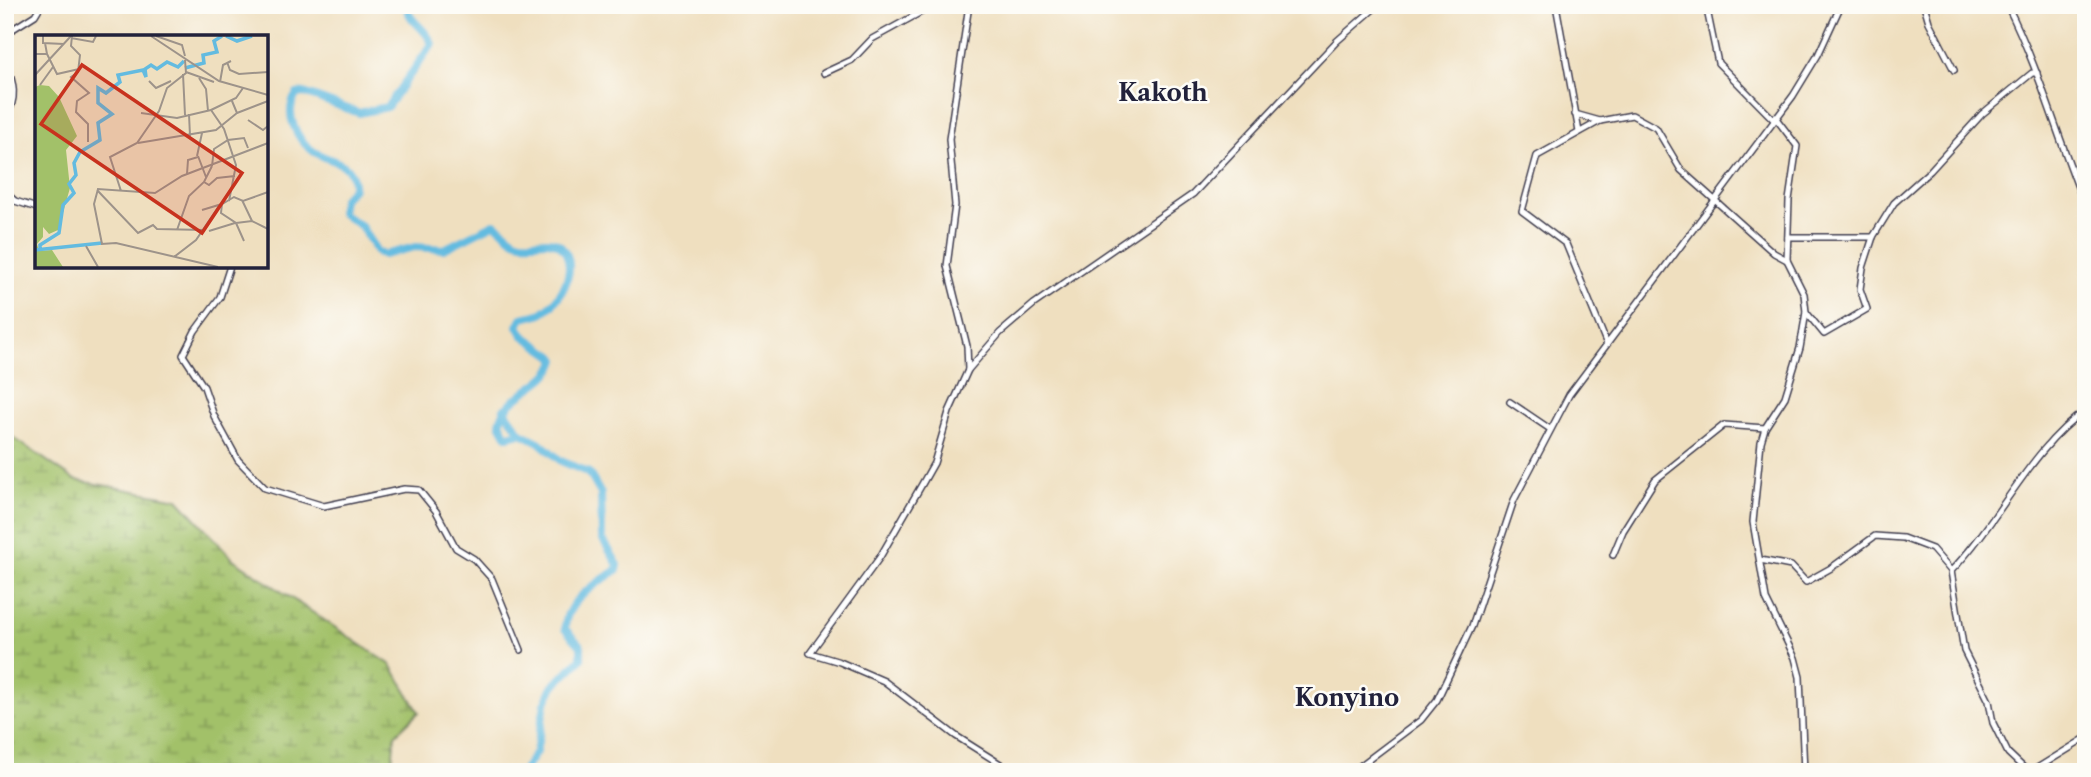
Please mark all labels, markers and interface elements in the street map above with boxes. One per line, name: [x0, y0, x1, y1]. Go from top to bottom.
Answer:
inset map: [35, 35, 268, 268]
district label: Kakoth: [1118, 78, 1208, 107]
district label: Konyino: [1295, 683, 1399, 712]

